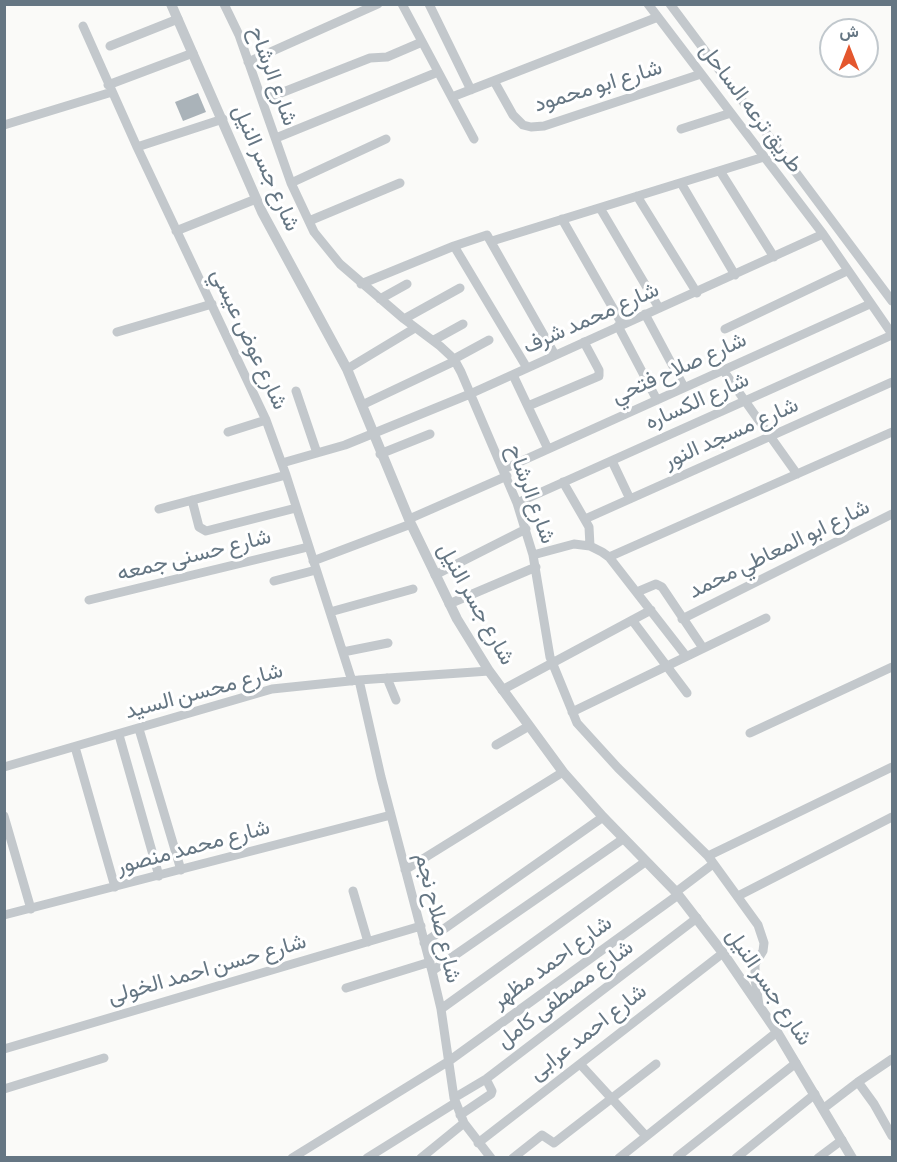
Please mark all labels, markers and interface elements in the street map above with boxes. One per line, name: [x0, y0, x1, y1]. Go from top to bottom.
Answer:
north arrow: [819, 18, 879, 78]
street label: شارع الرشاح: [243, 23, 303, 129]
text: ش: [839, 24, 859, 40]
street label: طريق ترعه الساحل: [694, 38, 808, 178]
street label: شارع ابو محمود: [531, 54, 665, 118]
street label: شارع جسر النيل: [226, 101, 306, 235]
street label: شارع عوض عيسي: [205, 264, 293, 414]
street label: شارع محمد شرف: [519, 276, 663, 360]
street label: شارع صلاح فتحي: [607, 326, 751, 410]
street label: شارع الكساره: [641, 366, 753, 436]
street label: شارع مسجد النور: [660, 392, 802, 474]
street label: شارع الرشاح: [501, 441, 561, 547]
street label: شارع ابو المعاطي محمد: [684, 494, 874, 604]
street label: شارع حسنى جمعه: [114, 523, 274, 587]
street label: شارع جسر النيل: [432, 538, 520, 670]
street label: شارع محسن السيد: [122, 657, 286, 725]
street label: شارع محمد منصور: [113, 814, 273, 880]
street label: شارع صلاح نجم: [409, 850, 467, 986]
street label: شارع احمد مظهر: [487, 910, 617, 1014]
street label: شارع جسر النيل: [720, 923, 818, 1051]
street label: شارع حسن احمد الخولى: [105, 928, 309, 1010]
street label: شارع مصطفى كامل: [491, 934, 639, 1054]
street label: شارع احمد عرابى: [524, 978, 652, 1086]

